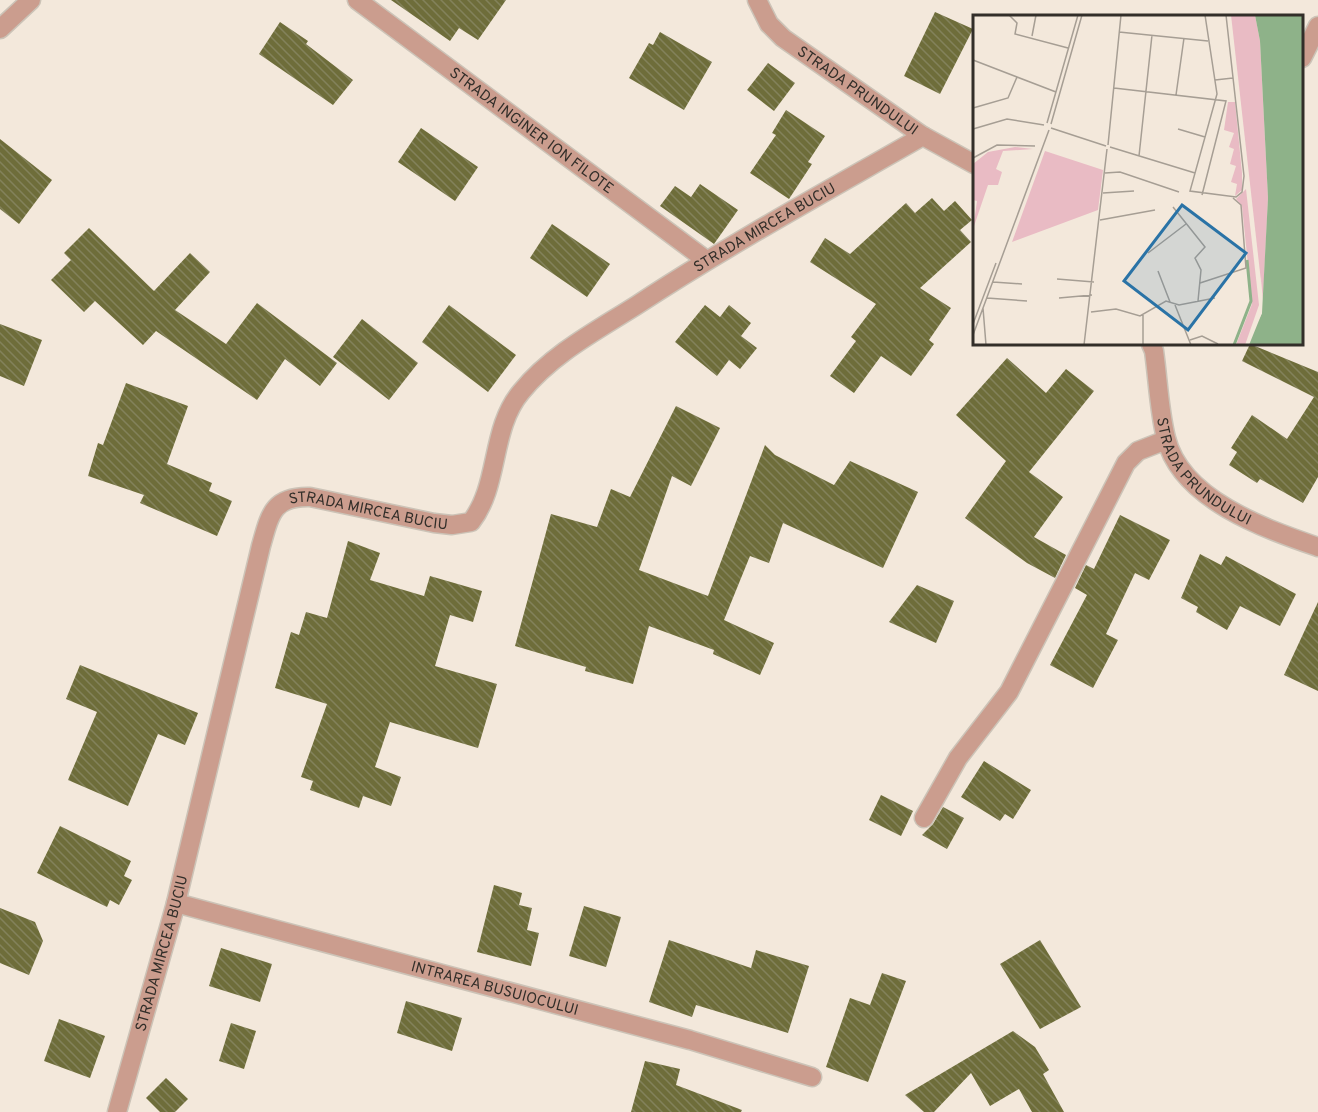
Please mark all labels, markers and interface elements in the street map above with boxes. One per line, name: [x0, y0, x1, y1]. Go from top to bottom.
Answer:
inset map: [973, 15, 1303, 345]
street label: STRADA PRUNDULUI: [793, 43, 921, 140]
street label: STRADA INGINER ION FILOTE: [445, 64, 617, 199]
street label: STRADA MIRCEA BUCIU: [691, 180, 840, 278]
street label: STRADA PRUNDULUI: [1151, 416, 1254, 531]
street label: STRADA MIRCEA BUCIU: [287, 488, 449, 535]
street label: STRADA MIRCEA BUCIU: [132, 873, 193, 1034]
street label: INTRAREA BUSUIOCULUI: [409, 958, 580, 1021]

